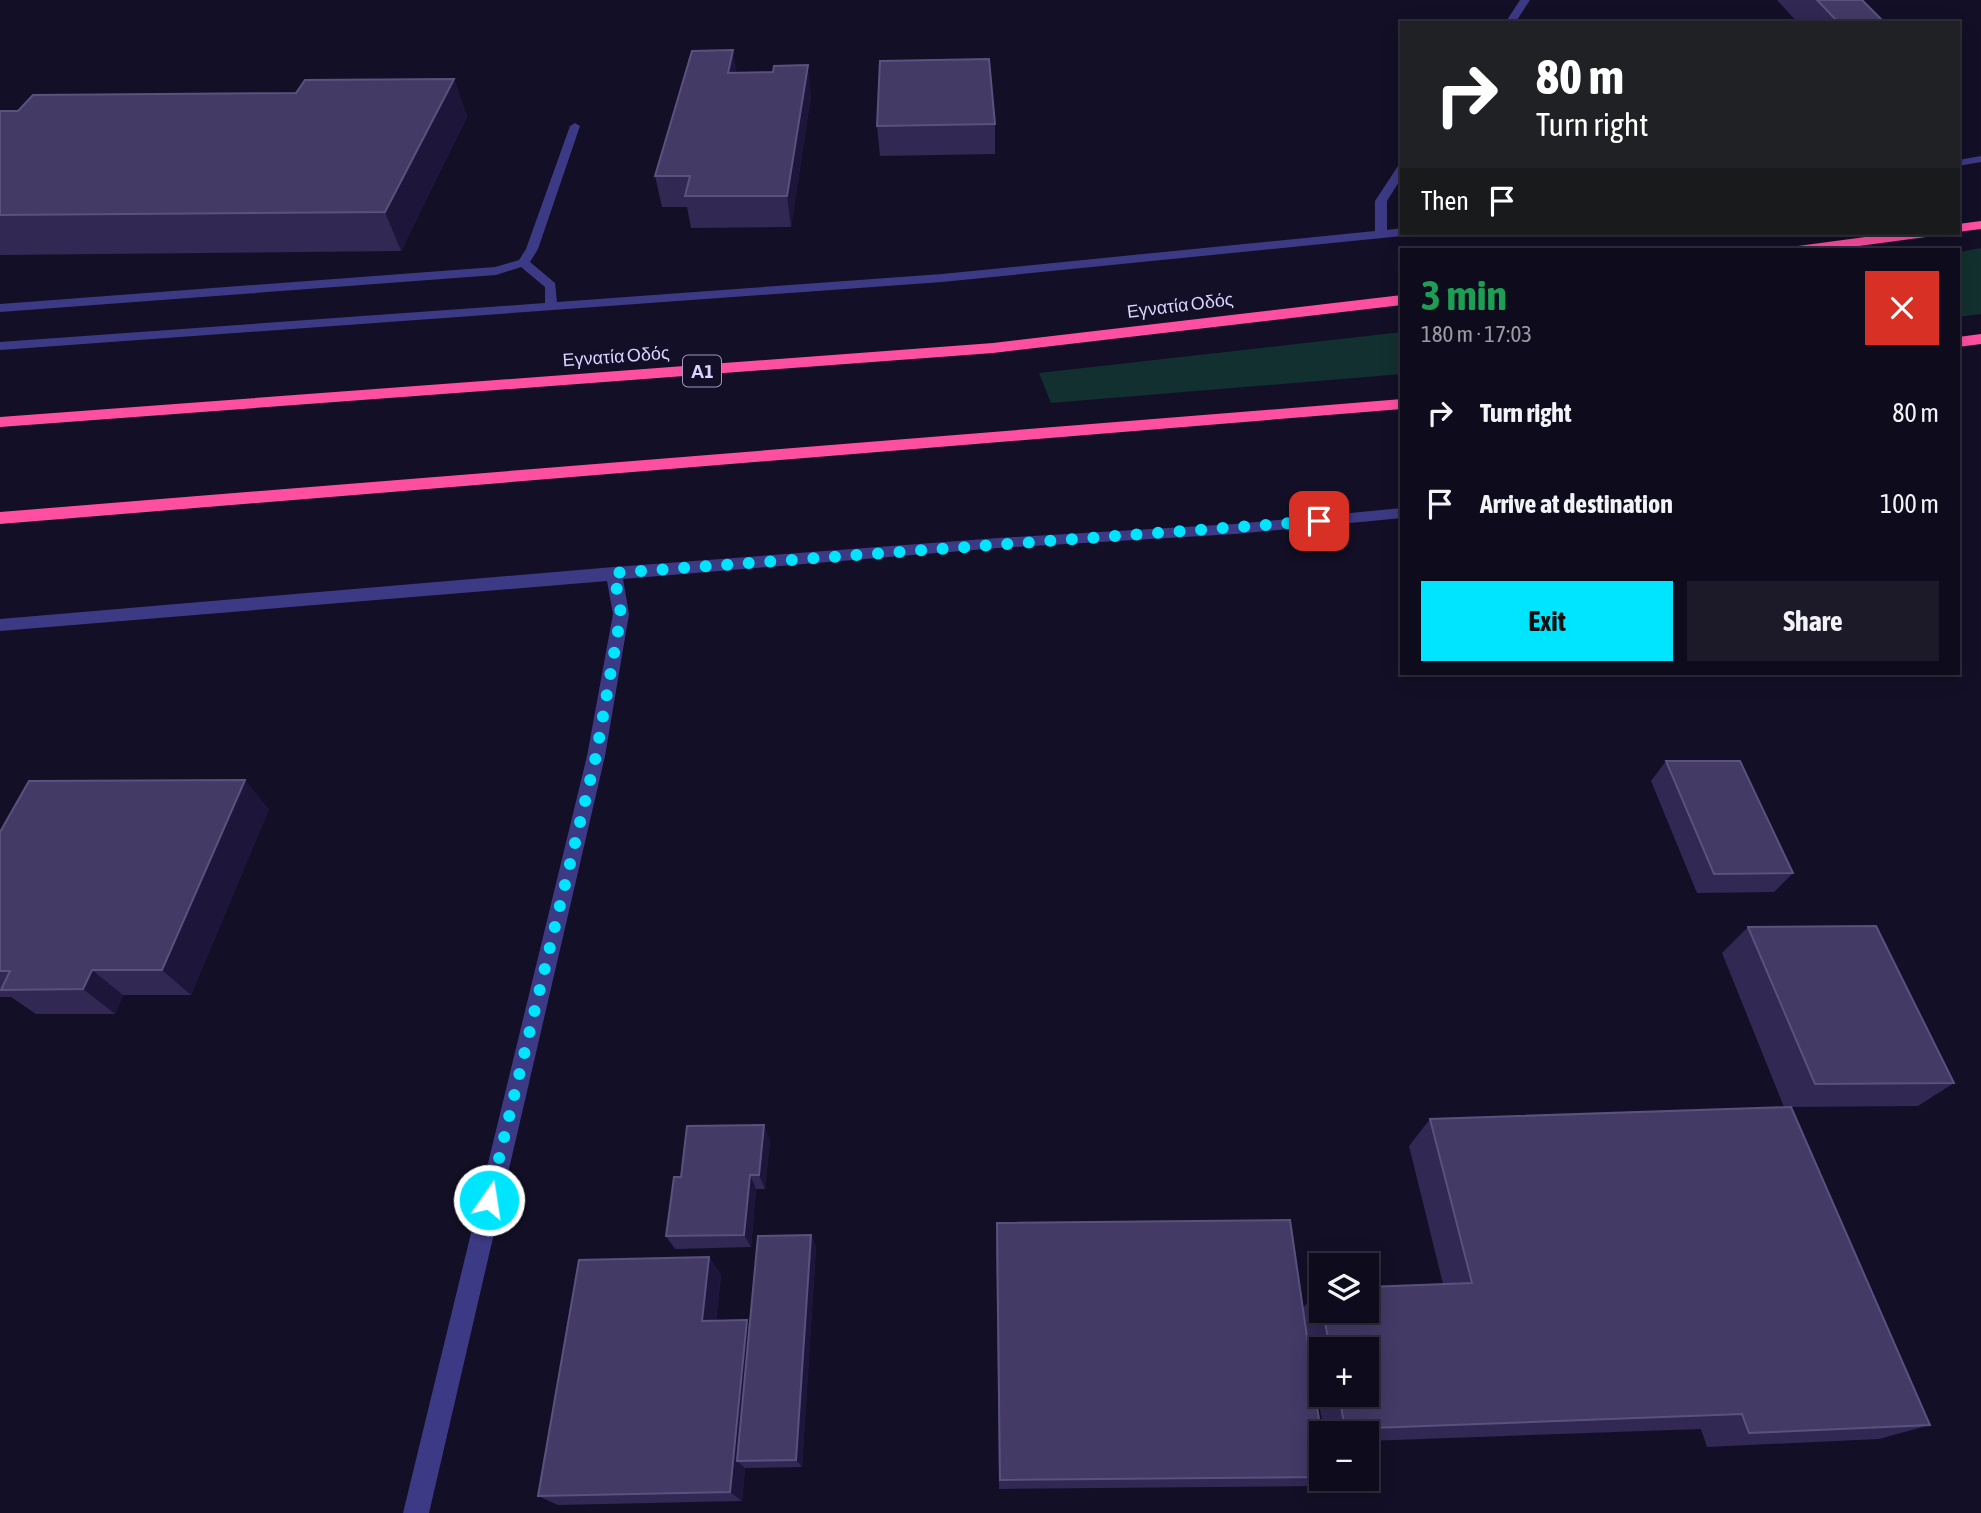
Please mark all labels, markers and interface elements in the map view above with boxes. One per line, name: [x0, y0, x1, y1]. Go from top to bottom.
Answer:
text: 80 m: [1536, 48, 1624, 104]
icon: right: [1421, 49, 1512, 140]
text: Turn right: [1536, 106, 1649, 143]
icon: arrive: [1483, 182, 1521, 220]
text: Then: [1421, 186, 1469, 216]
text: 3 min: [1421, 271, 1507, 319]
button: close: [1865, 271, 1939, 345]
street label: Εγνατία Οδός: [1126, 288, 1235, 322]
text: 180 m · 17:03: [1421, 321, 1532, 347]
street label: Εγνατία Οδός: [562, 342, 670, 370]
road number: Α1: [683, 356, 721, 386]
icon: right: [1421, 394, 1459, 432]
text: Turn right: [1480, 398, 1571, 428]
text: 80 m: [1892, 398, 1939, 428]
icon: arrive: [1421, 485, 1459, 523]
text: Arrive at destination: [1480, 489, 1673, 519]
text: 100 m: [1880, 489, 1939, 519]
pin: [1289, 491, 1349, 551]
icon: arrive: [1300, 502, 1338, 540]
button: Exit: [1421, 581, 1673, 661]
button: Share: [1687, 581, 1939, 661]
position arrow: [452, 1163, 526, 1237]
map controls: [1309, 1253, 1379, 1491]
button: layers: [1309, 1253, 1379, 1323]
button: +: [1309, 1337, 1379, 1407]
button: −: [1309, 1421, 1379, 1491]

